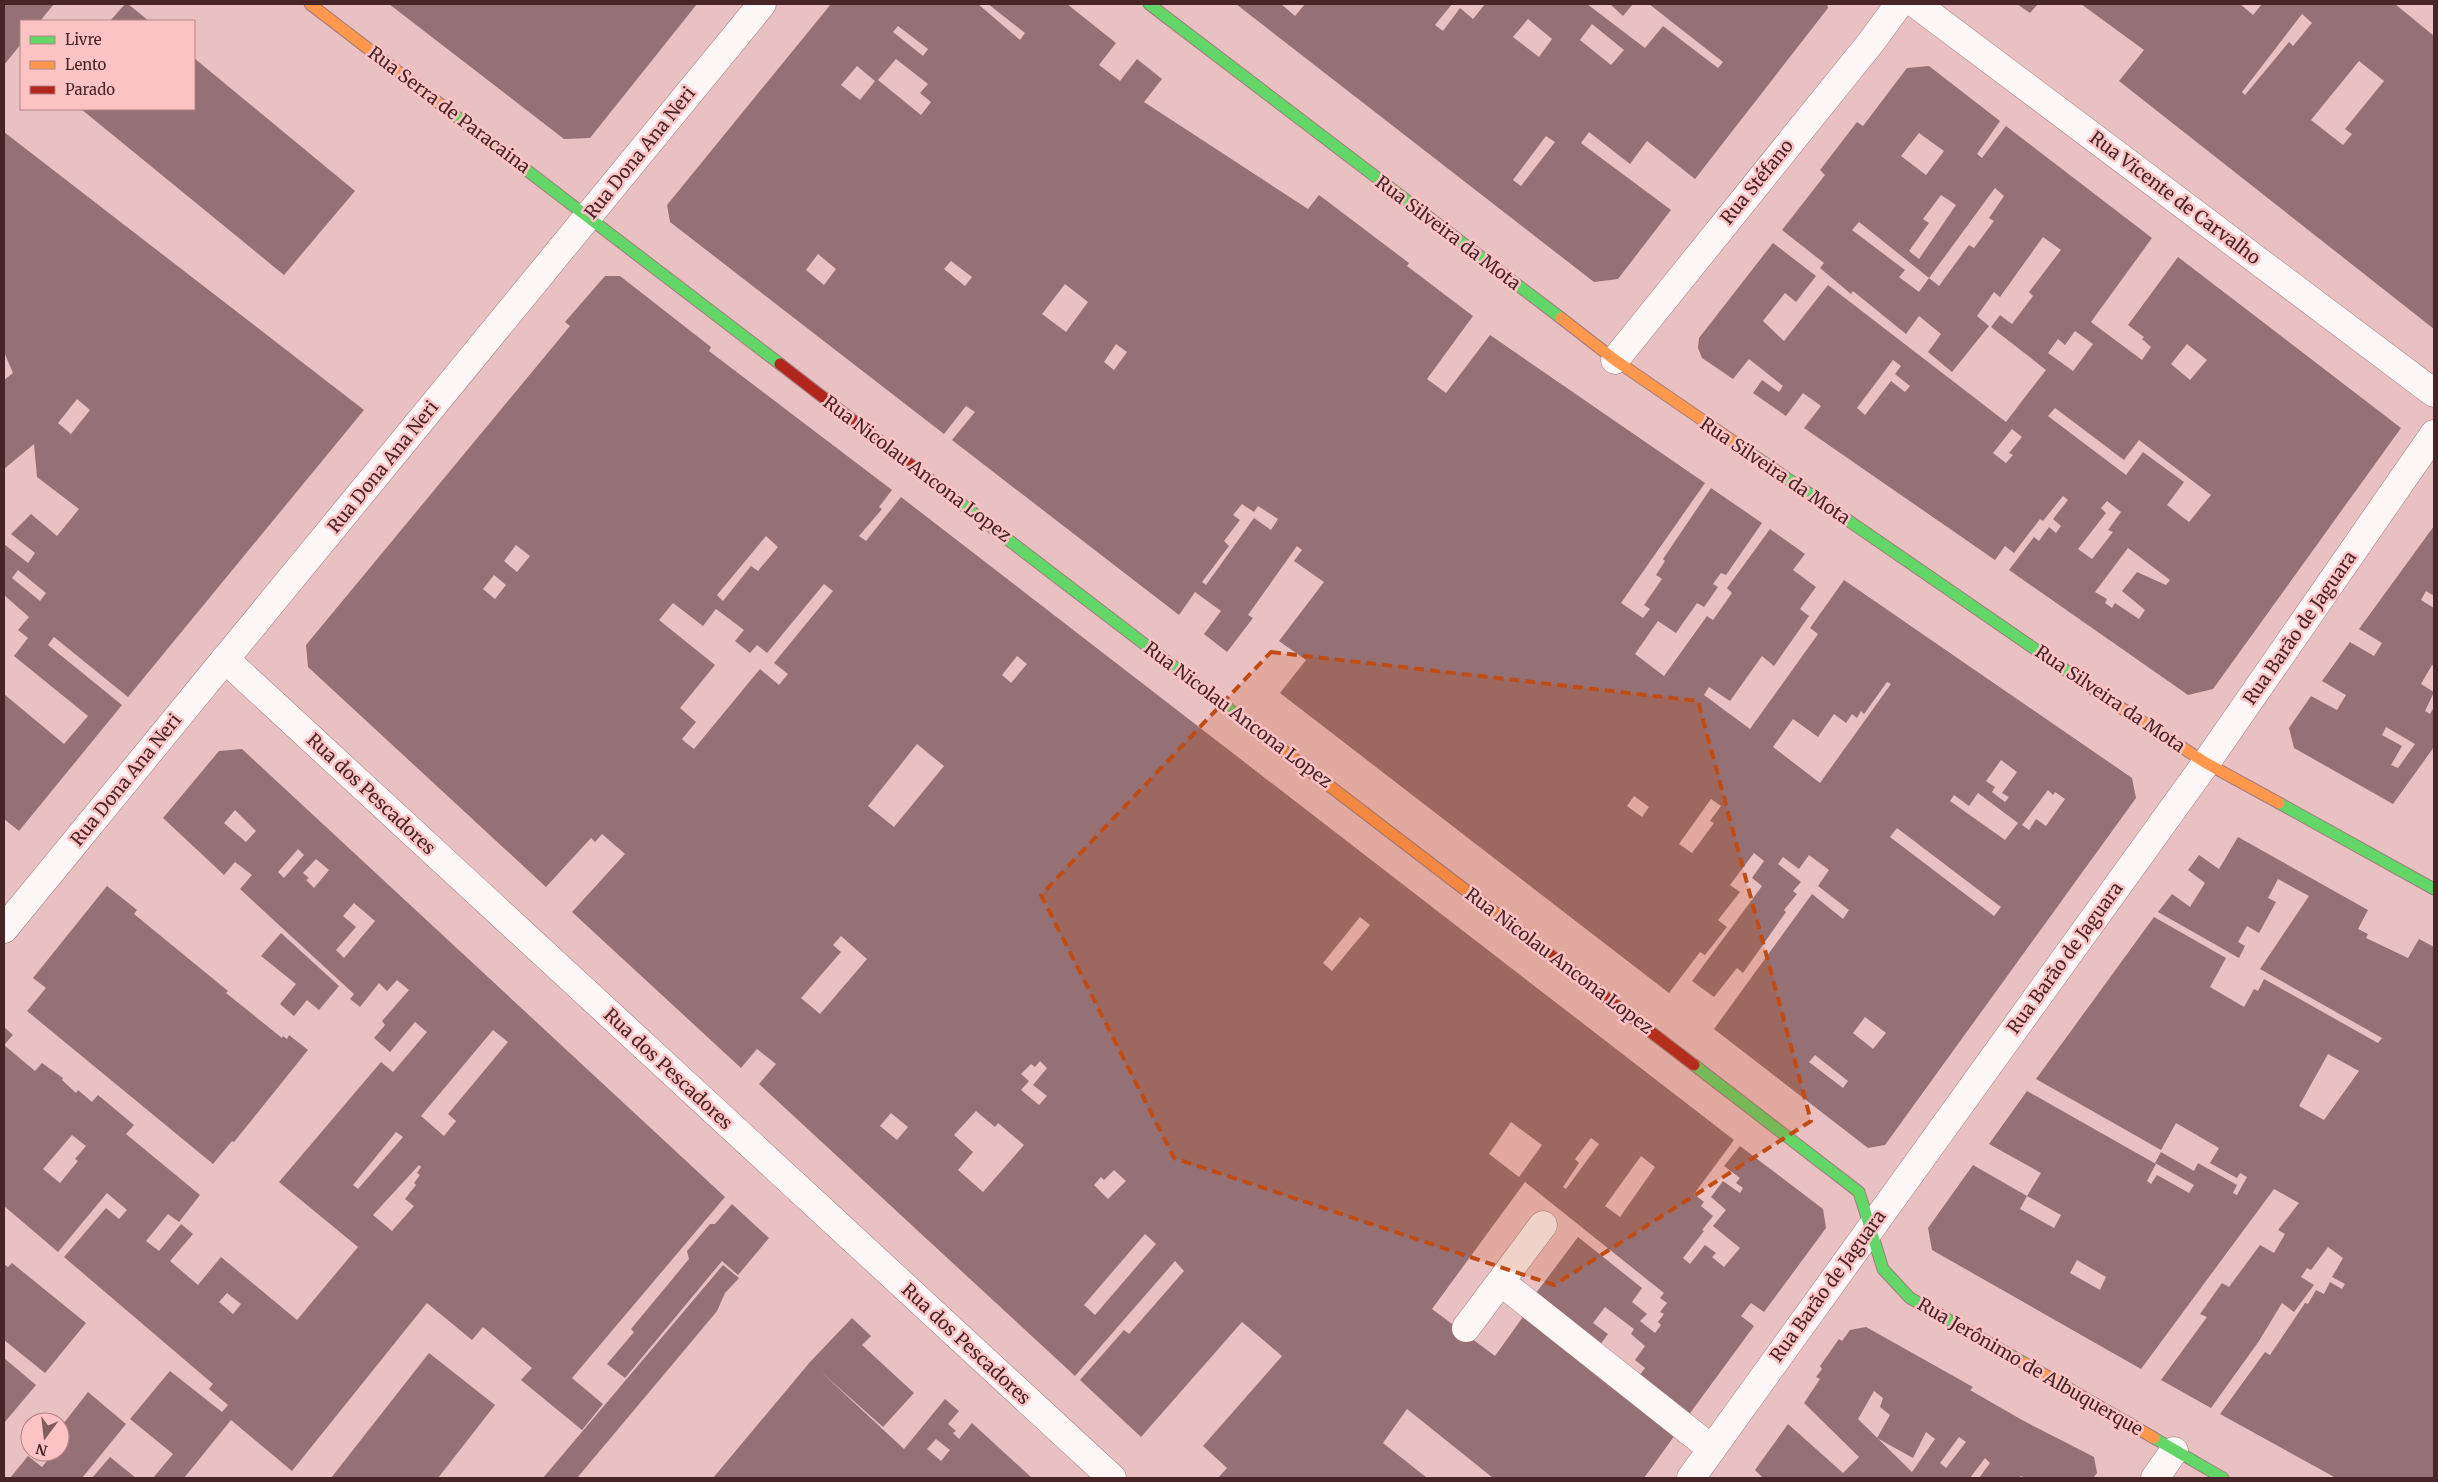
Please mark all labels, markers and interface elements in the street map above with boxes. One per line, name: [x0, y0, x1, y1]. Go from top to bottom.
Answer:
legend: [20, 20, 195, 110]
text: Livre: [65, 30, 102, 49]
street label: Rua Serra de Paracaina: [364, 41, 535, 178]
text: Lento: [65, 55, 107, 74]
text: Parado: [65, 80, 115, 99]
street label: Rua Dona Ana Neri: [579, 82, 700, 223]
street label: Rua Vicente de Carvalho: [2085, 126, 2265, 269]
street label: Rua Stéfano: [1715, 134, 1798, 229]
street label: Rua Silveira da Mota: [1371, 170, 1526, 295]
street label: Rua Nicolau Ancona Lopez: [819, 390, 1016, 547]
street label: Rua Dona Ana Neri: [322, 396, 443, 537]
street label: Rua Silveira da Mota: [1696, 412, 1855, 530]
street label: Rua Barão de Jaguara: [2238, 546, 2361, 709]
street label: Rua Nicolau Ancona Lopez: [1140, 636, 1337, 793]
street label: Rua Silveira da Mota: [2031, 640, 2190, 758]
street label: Rua Dona Ana Neri: [65, 709, 186, 850]
street label: Rua dos Pescadores: [302, 728, 441, 859]
street label: Rua Barão de Jaguara: [2002, 877, 2128, 1038]
street label: Rua Nicolau Ancona Lopez: [1461, 882, 1658, 1039]
street label: Rua dos Pescadores: [599, 1003, 738, 1134]
street label: Rua Barão de Jaguara: [1765, 1205, 1891, 1366]
street label: Rua dos Pescadores: [897, 1278, 1036, 1409]
street label: Rua Jerônimo de Albuquerque: [1913, 1292, 2147, 1441]
north arrow: [20, 1412, 70, 1462]
text: N: [34, 1439, 49, 1460]

